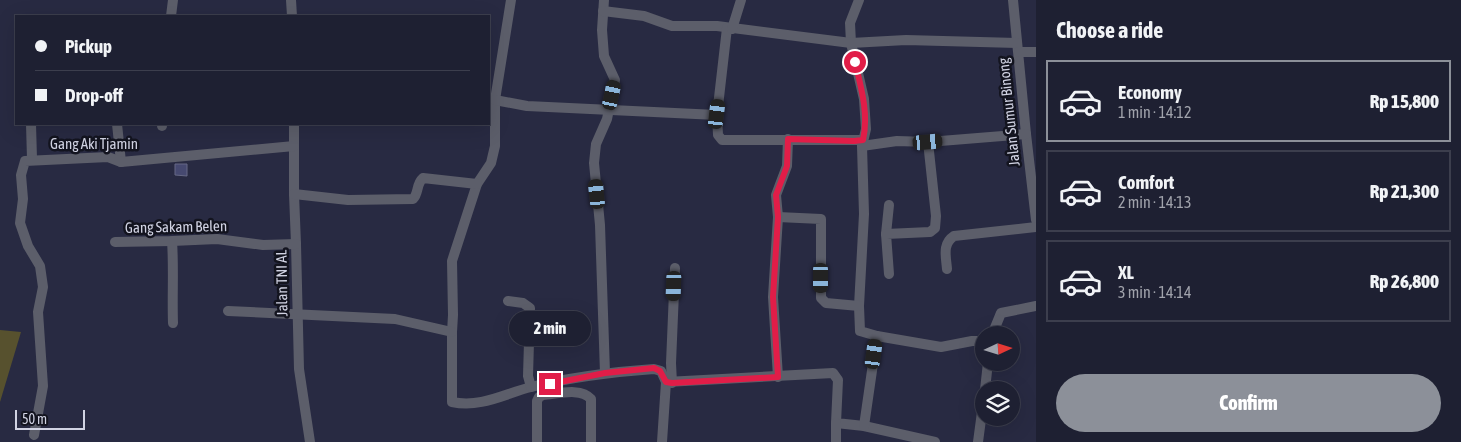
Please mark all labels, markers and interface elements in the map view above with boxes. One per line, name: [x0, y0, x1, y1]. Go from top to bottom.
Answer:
text: Choose a ride: [1056, 17, 1163, 43]
text: Pickup: [65, 35, 112, 57]
route start: [844, 51, 866, 73]
street label: Jalan Sumur Binong: [994, 57, 1023, 167]
car: [601, 79, 622, 111]
icon: car: [1058, 79, 1103, 124]
text: Economy: [1118, 81, 1182, 103]
text: Drop-off: [65, 84, 123, 106]
text: Rp 15,800: [1370, 90, 1439, 112]
car: [707, 98, 726, 130]
text: 1 min · 14:12: [1118, 103, 1191, 121]
car: [912, 133, 943, 151]
street label: Gang Aki Tjamin: [50, 135, 138, 152]
icon: car: [1058, 169, 1103, 214]
text: Comfort: [1118, 171, 1174, 193]
car: [587, 178, 606, 210]
text: Rp 21,300: [1370, 180, 1439, 202]
text: 2 min · 14:13: [1118, 193, 1191, 211]
street label: Gang Sakam Belen: [125, 217, 227, 236]
street label: Jalan TNI AL: [272, 249, 291, 316]
icon: car: [1058, 259, 1103, 304]
text: XL: [1118, 261, 1134, 283]
car: [813, 263, 828, 293]
text: Rp 26,800: [1370, 270, 1439, 292]
car: [665, 271, 682, 301]
text: 3 min · 14:14: [1118, 283, 1191, 301]
callout: 2 min: [509, 312, 591, 346]
text: 2 min: [534, 319, 566, 337]
north arrow: [975, 326, 1020, 371]
map controls: [975, 326, 1020, 426]
car: [864, 338, 883, 370]
route end: [539, 373, 561, 395]
button: Confirm: [1056, 374, 1441, 432]
button: layers: [975, 381, 1020, 426]
scale bar: [15, 407, 85, 430]
text: 50 m: [22, 411, 47, 427]

